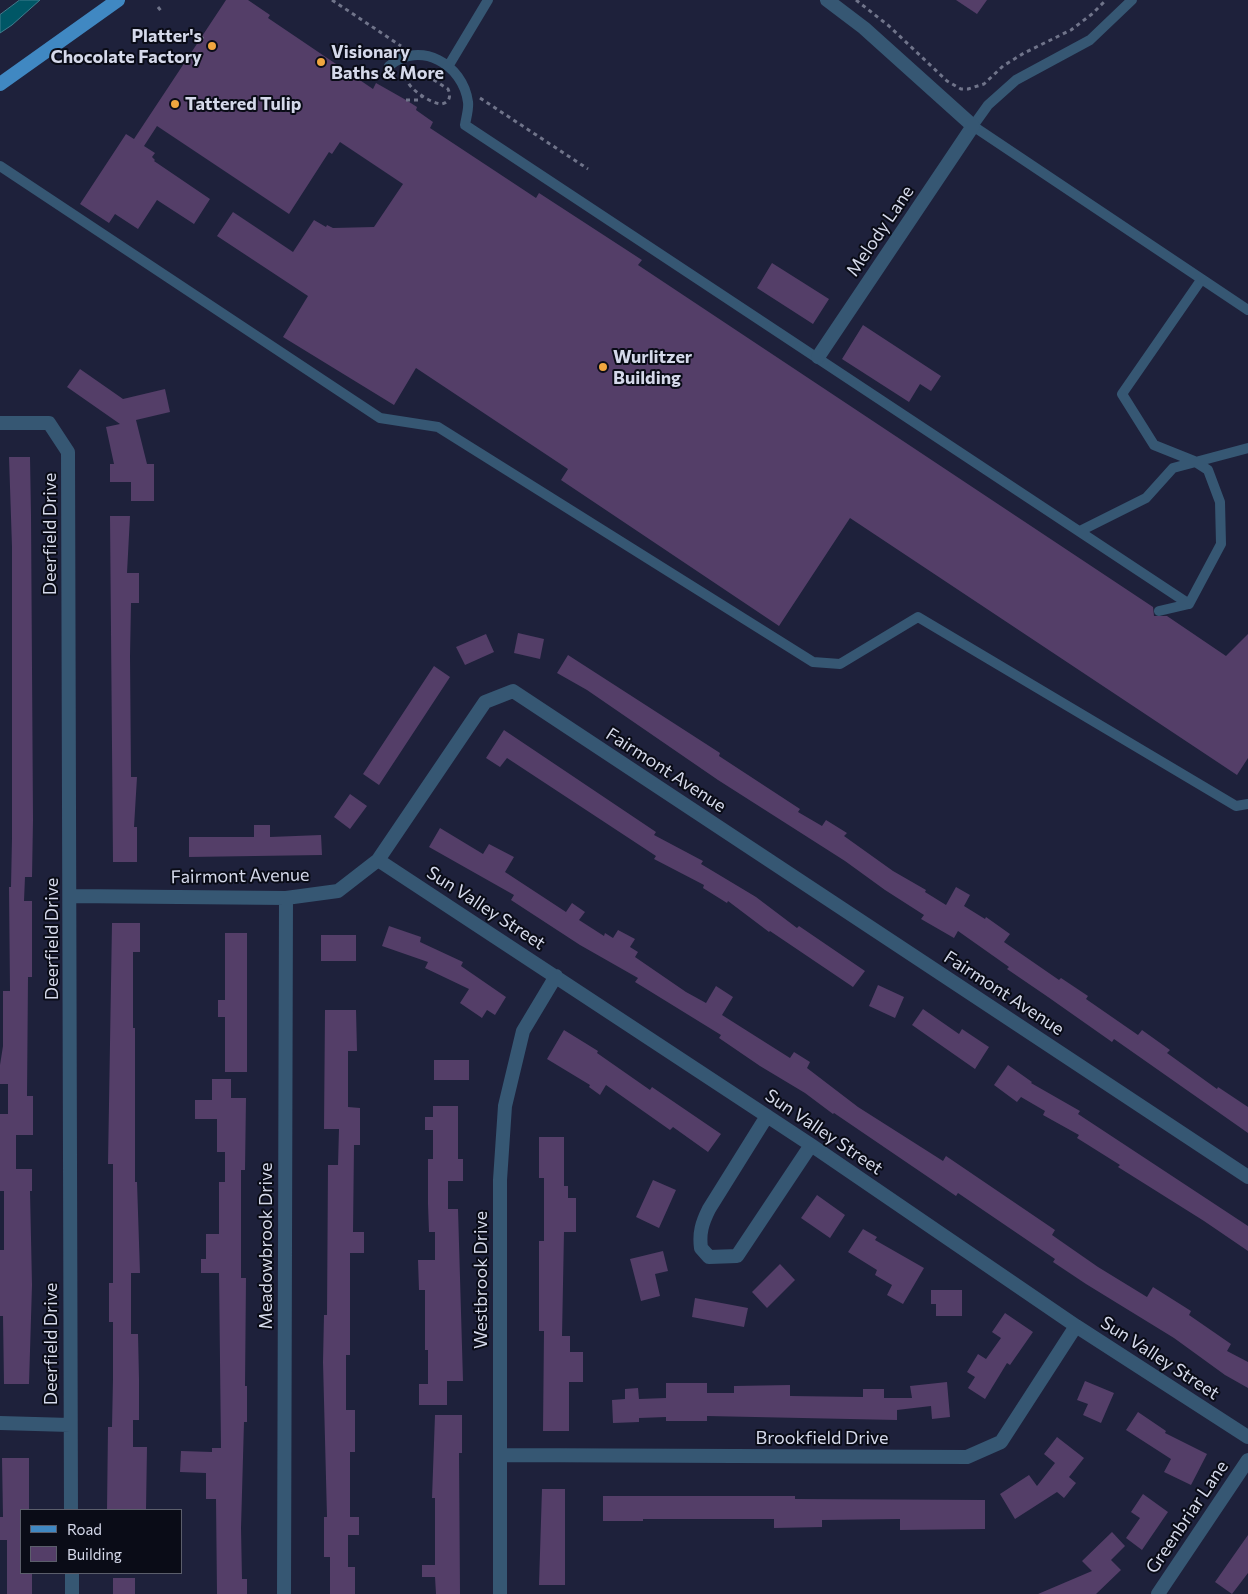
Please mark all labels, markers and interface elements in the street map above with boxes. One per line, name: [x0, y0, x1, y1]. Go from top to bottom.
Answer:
place label: Platter's Chocolate Factory: [50, 25, 202, 68]
marker: Platter's Chocolate Factory: [206, 40, 218, 52]
place label: Visionary Baths & More: [331, 41, 444, 84]
marker: Visionary Baths & More: [315, 56, 327, 68]
place label: Tattered Tulip: [185, 93, 301, 115]
marker: Tattered Tulip: [169, 98, 181, 110]
street label: Melody Lane: [842, 182, 918, 280]
place label: Wurlitzer Building: [613, 346, 692, 388]
marker: Wurlitzer Building: [597, 361, 609, 373]
street label: Deerfield Drive: [39, 473, 61, 595]
street label: Fairmont Avenue: [602, 723, 730, 817]
street label: Sun Valley Street: [423, 862, 549, 954]
street label: Fairmont Avenue: [170, 864, 310, 888]
street label: Deerfield Drive: [41, 878, 63, 1000]
street label: Fairmont Avenue: [940, 946, 1068, 1040]
street label: Sun Valley Street: [761, 1085, 887, 1179]
street label: Meadowbrook Drive: [255, 1162, 277, 1330]
street label: Westbrook Drive: [470, 1211, 492, 1349]
street label: Deerfield Drive: [40, 1283, 62, 1405]
street label: Sun Valley Street: [1097, 1312, 1223, 1404]
street label: Brookfield Drive: [756, 1427, 888, 1449]
street label: Greenbriar Lane: [1141, 1456, 1233, 1578]
legend: [20, 1509, 182, 1574]
text: Road: [67, 1520, 102, 1538]
text: Building: [67, 1545, 122, 1563]

